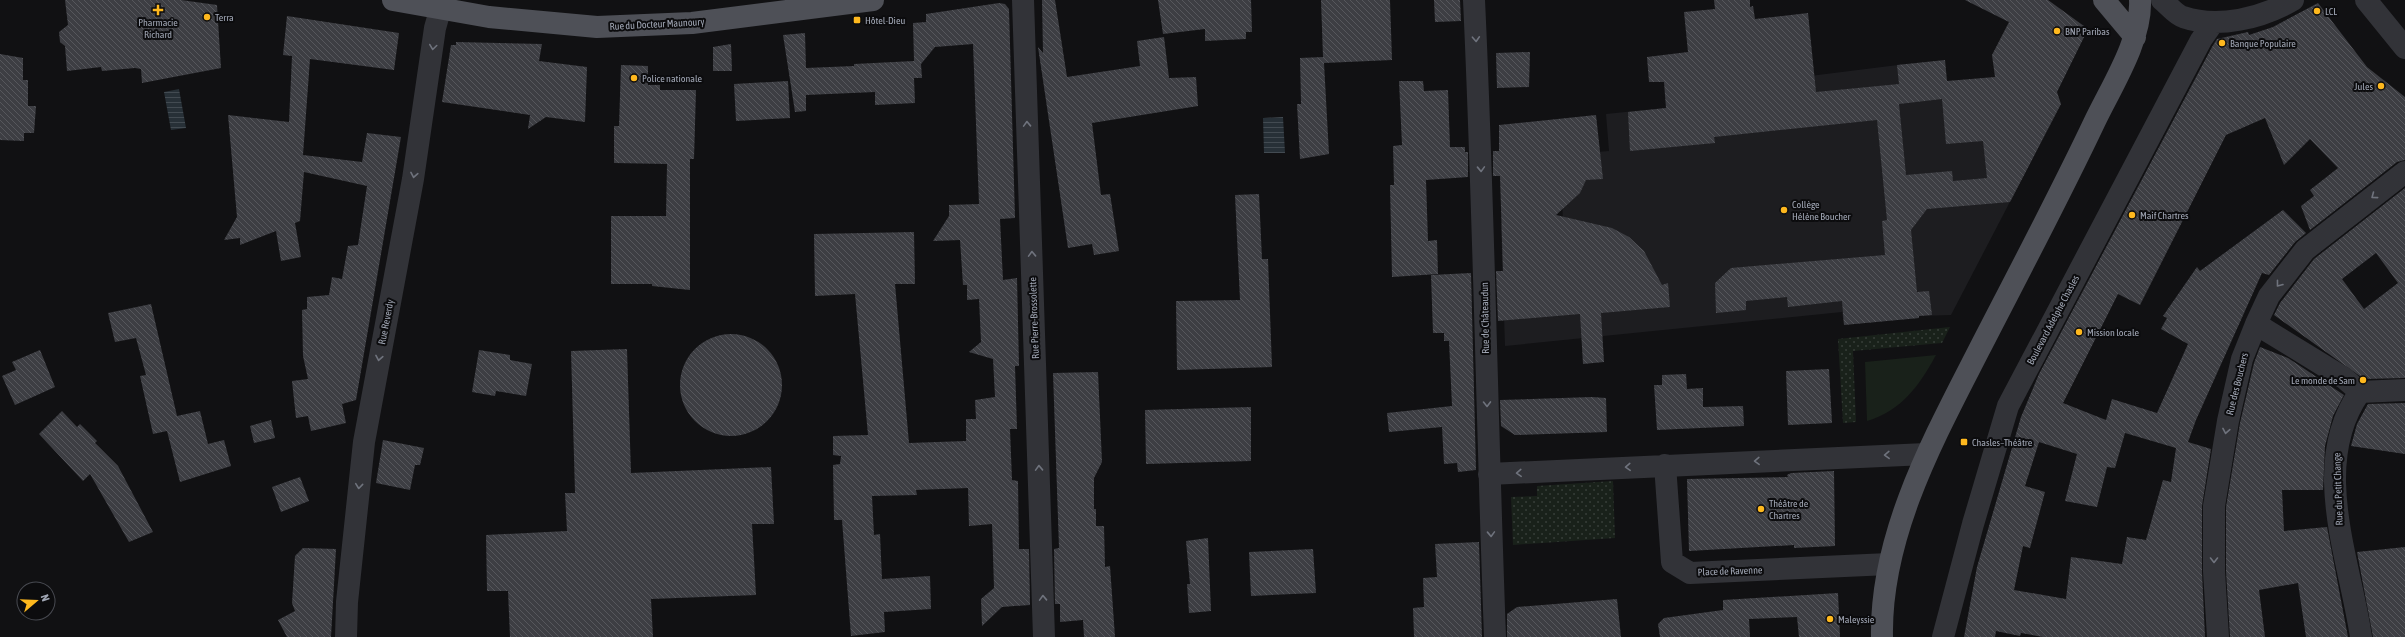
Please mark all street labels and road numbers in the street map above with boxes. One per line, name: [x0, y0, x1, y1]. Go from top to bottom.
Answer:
street label: Rue du Docteur Maunoury: [609, 16, 705, 32]
street label: Boulevard Adelphe Chasles: [2025, 273, 2081, 367]
street label: Rue Pierre-Brossolette: [1027, 277, 1041, 359]
street label: Rue de Châteaudun: [1479, 282, 1491, 354]
street label: Rue Reverdy: [376, 299, 396, 345]
street label: Rue des Bouchers: [2224, 351, 2250, 416]
street label: Rue du Petit Change: [2331, 452, 2345, 526]
street label: Place de Ravenne: [1697, 564, 1763, 578]

